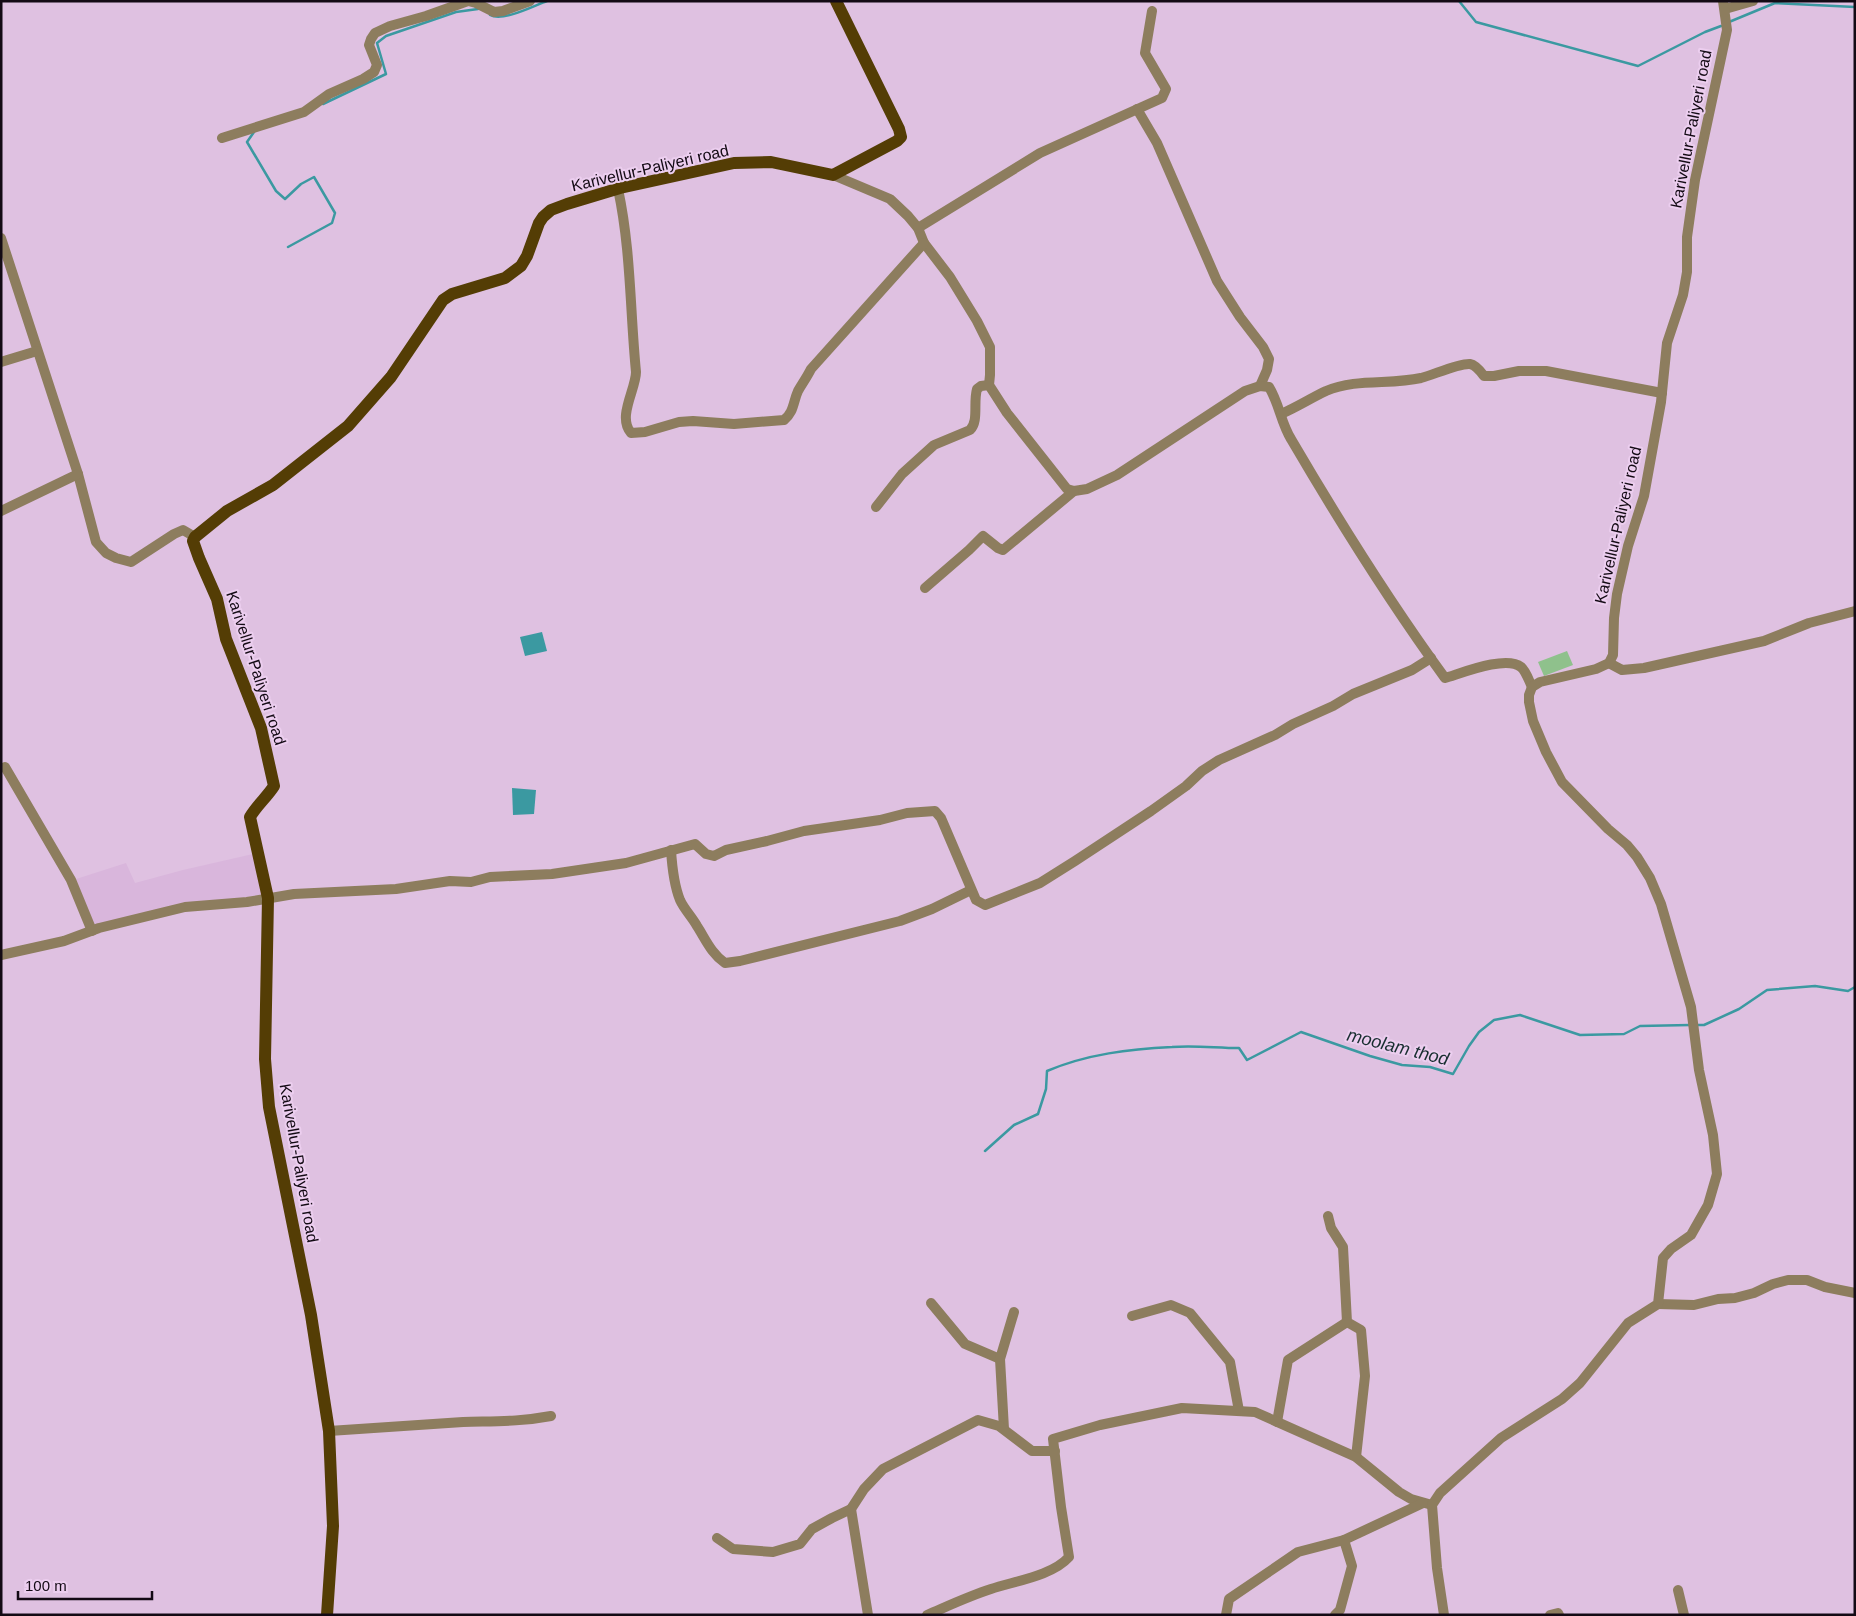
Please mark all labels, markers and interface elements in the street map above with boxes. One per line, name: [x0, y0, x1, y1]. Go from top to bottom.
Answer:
street label: Karivellur-Paliyeri road: [1667, 48, 1715, 210]
street label: Karivellur-Paliyeri road: [570, 142, 730, 194]
street label: Karivellur-Paliyeri road: [1592, 445, 1644, 605]
street label: Karivellur-Paliyeri road: [223, 589, 289, 747]
water label: moolam thod: [1345, 1025, 1452, 1070]
street label: Karivellur-Paliyeri road: [277, 1082, 321, 1244]
scale bar: [18, 1568, 151, 1600]
text: 100 m: [25, 1577, 67, 1594]

